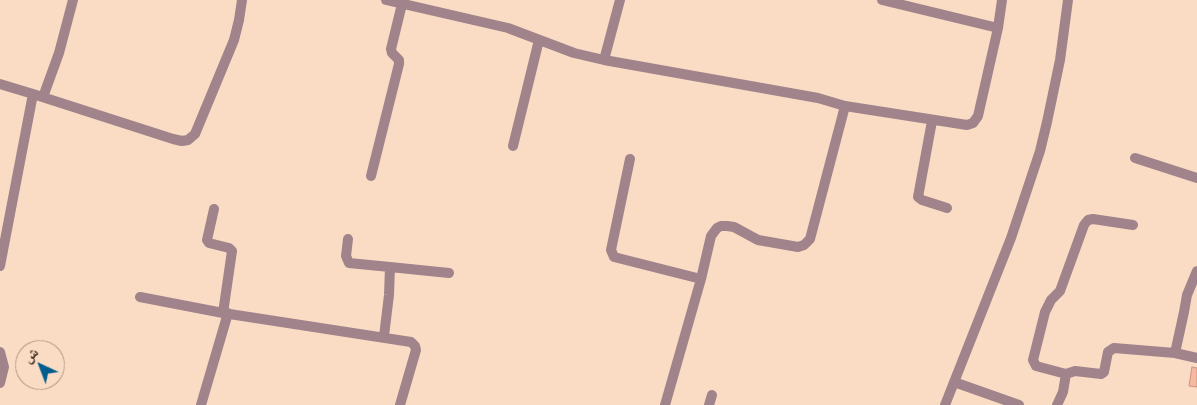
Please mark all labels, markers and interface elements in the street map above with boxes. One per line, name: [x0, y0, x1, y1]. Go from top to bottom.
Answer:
north arrow: [15, 340, 65, 390]
text: ش: [19, 343, 42, 366]

